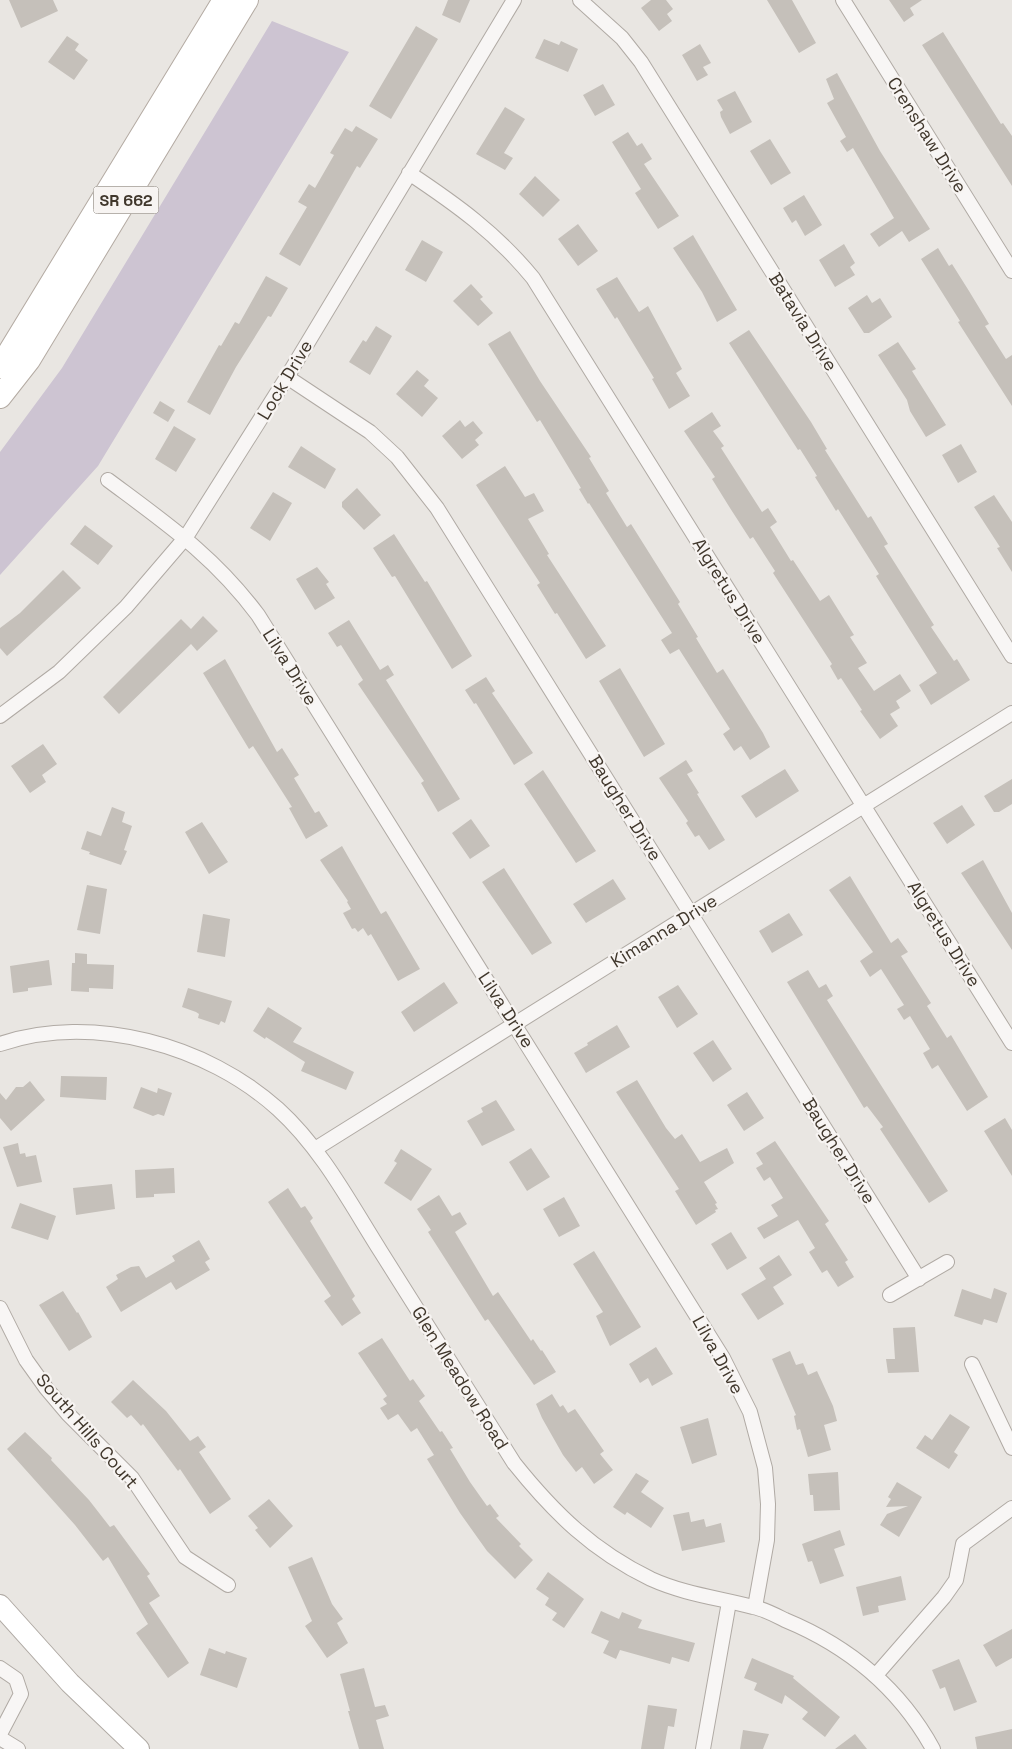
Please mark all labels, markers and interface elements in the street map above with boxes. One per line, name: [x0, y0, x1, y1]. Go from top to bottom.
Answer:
street label: Crenshaw Drive: [883, 72, 972, 197]
road number: SR 662: [94, 186, 158, 214]
street label: Batavia Drive: [764, 268, 843, 375]
street label: Lock Drive: [252, 336, 317, 424]
street label: Algretus Drive: [688, 533, 771, 648]
street label: Lilva Drive: [258, 624, 323, 709]
street label: Baugher Drive: [584, 750, 667, 865]
street label: Algretus Drive: [903, 876, 986, 991]
street label: Kimanna Drive: [606, 889, 721, 972]
street label: Lilva Drive: [473, 967, 540, 1052]
street label: Baugher Drive: [798, 1093, 881, 1208]
street label: Glen Meadow Road: [407, 1302, 514, 1454]
street label: Lilva Drive: [687, 1311, 749, 1398]
street label: South Hills Court: [31, 1368, 144, 1493]

